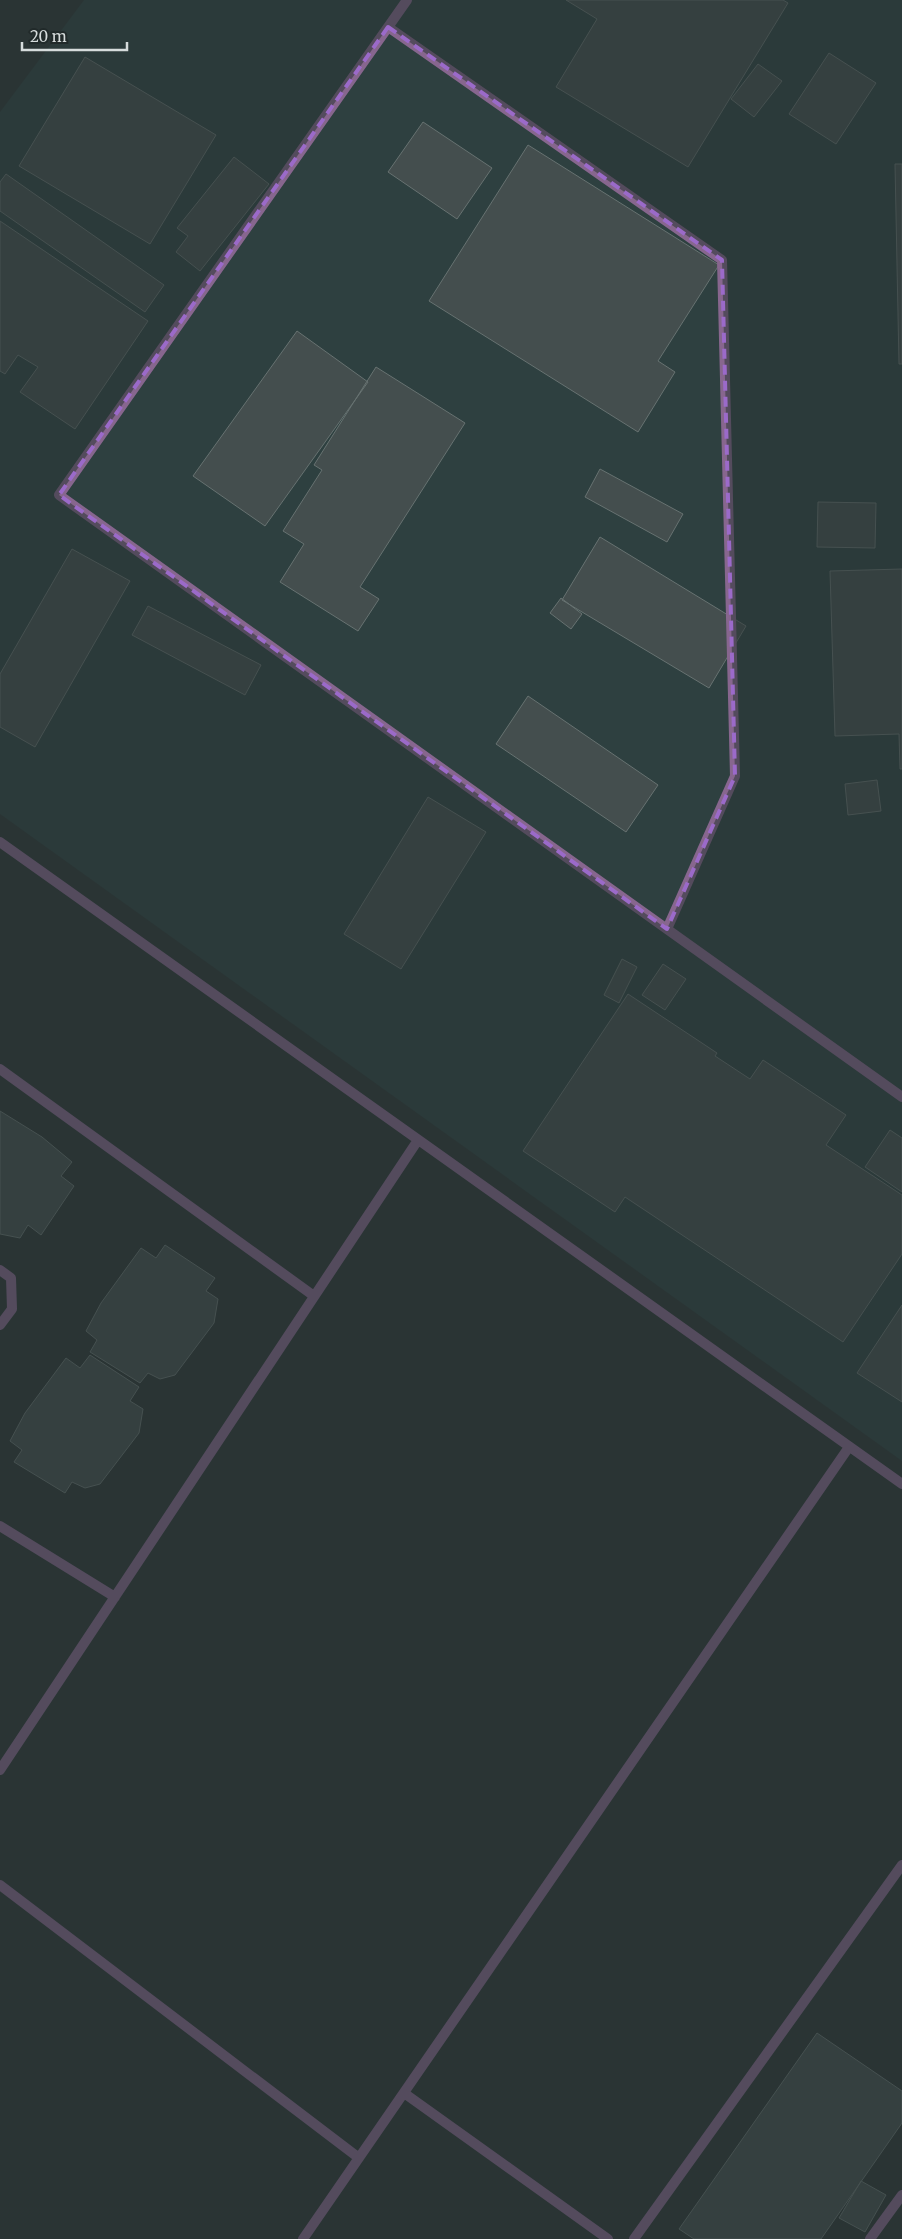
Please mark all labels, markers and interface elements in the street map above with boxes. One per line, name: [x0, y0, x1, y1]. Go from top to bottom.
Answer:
scale bar: [22, 20, 128, 52]
text: 20 m: [30, 27, 67, 46]

